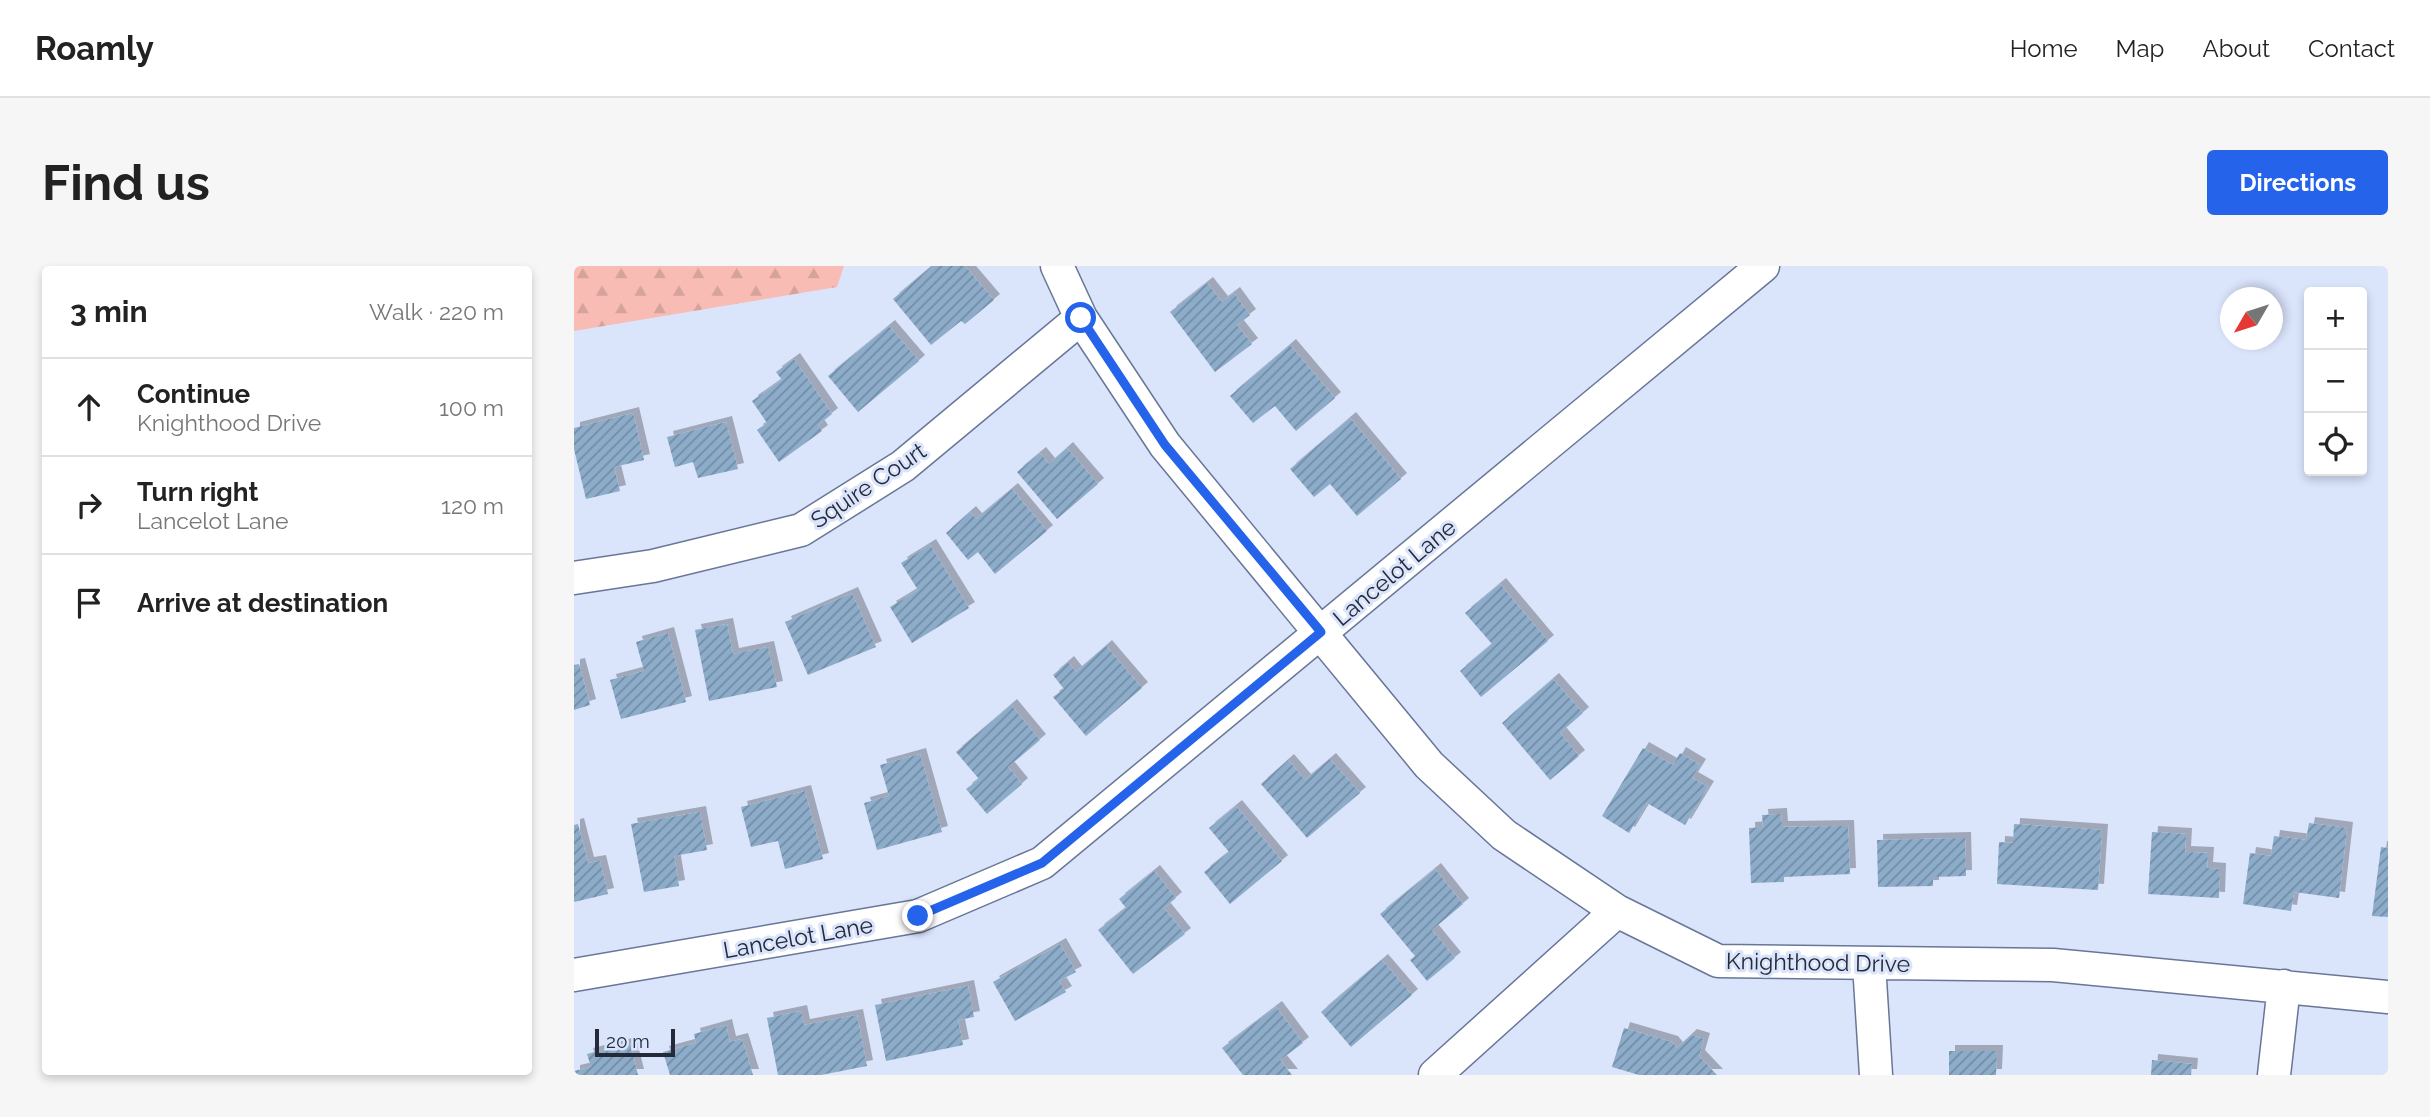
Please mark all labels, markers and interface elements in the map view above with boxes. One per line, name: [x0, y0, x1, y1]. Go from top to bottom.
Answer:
text: Roamly: [35, 29, 154, 68]
text: Home: [2010, 34, 2078, 63]
text: Map: [2116, 34, 2164, 63]
text: About: [2202, 34, 2270, 63]
text: Contact: [2308, 34, 2395, 63]
button: Directions: [2207, 150, 2388, 215]
text: Find us: [42, 154, 210, 211]
north arrow: [2220, 287, 2283, 350]
map controls: [2304, 287, 2367, 476]
button: +: [2304, 287, 2367, 350]
text: 3 min: [70, 294, 148, 329]
text: Walk · 220 m: [369, 298, 504, 325]
route start: [1065, 302, 1096, 333]
button: −: [2304, 350, 2367, 413]
text: Continue: [137, 379, 250, 409]
icon: ahead: [70, 388, 108, 426]
text: 100 m: [439, 394, 504, 421]
text: Knighthood Drive: [137, 409, 321, 436]
button: locate: [2304, 413, 2367, 476]
street label: Squire Court: [805, 437, 931, 533]
text: Turn right: [137, 477, 258, 507]
icon: right: [70, 486, 108, 524]
text: 120 m: [441, 492, 504, 519]
text: Lancelot Lane: [137, 507, 289, 534]
street label: Lancelot Lane: [1327, 513, 1461, 631]
icon: arrive: [70, 584, 108, 622]
text: Arrive at destination: [137, 588, 388, 618]
route end: [902, 900, 933, 931]
street label: Lancelot Lane: [721, 911, 875, 963]
street label: Knighthood Drive: [1726, 947, 1910, 977]
scale bar: [595, 1026, 676, 1058]
text: 20 m: [606, 1030, 650, 1052]

